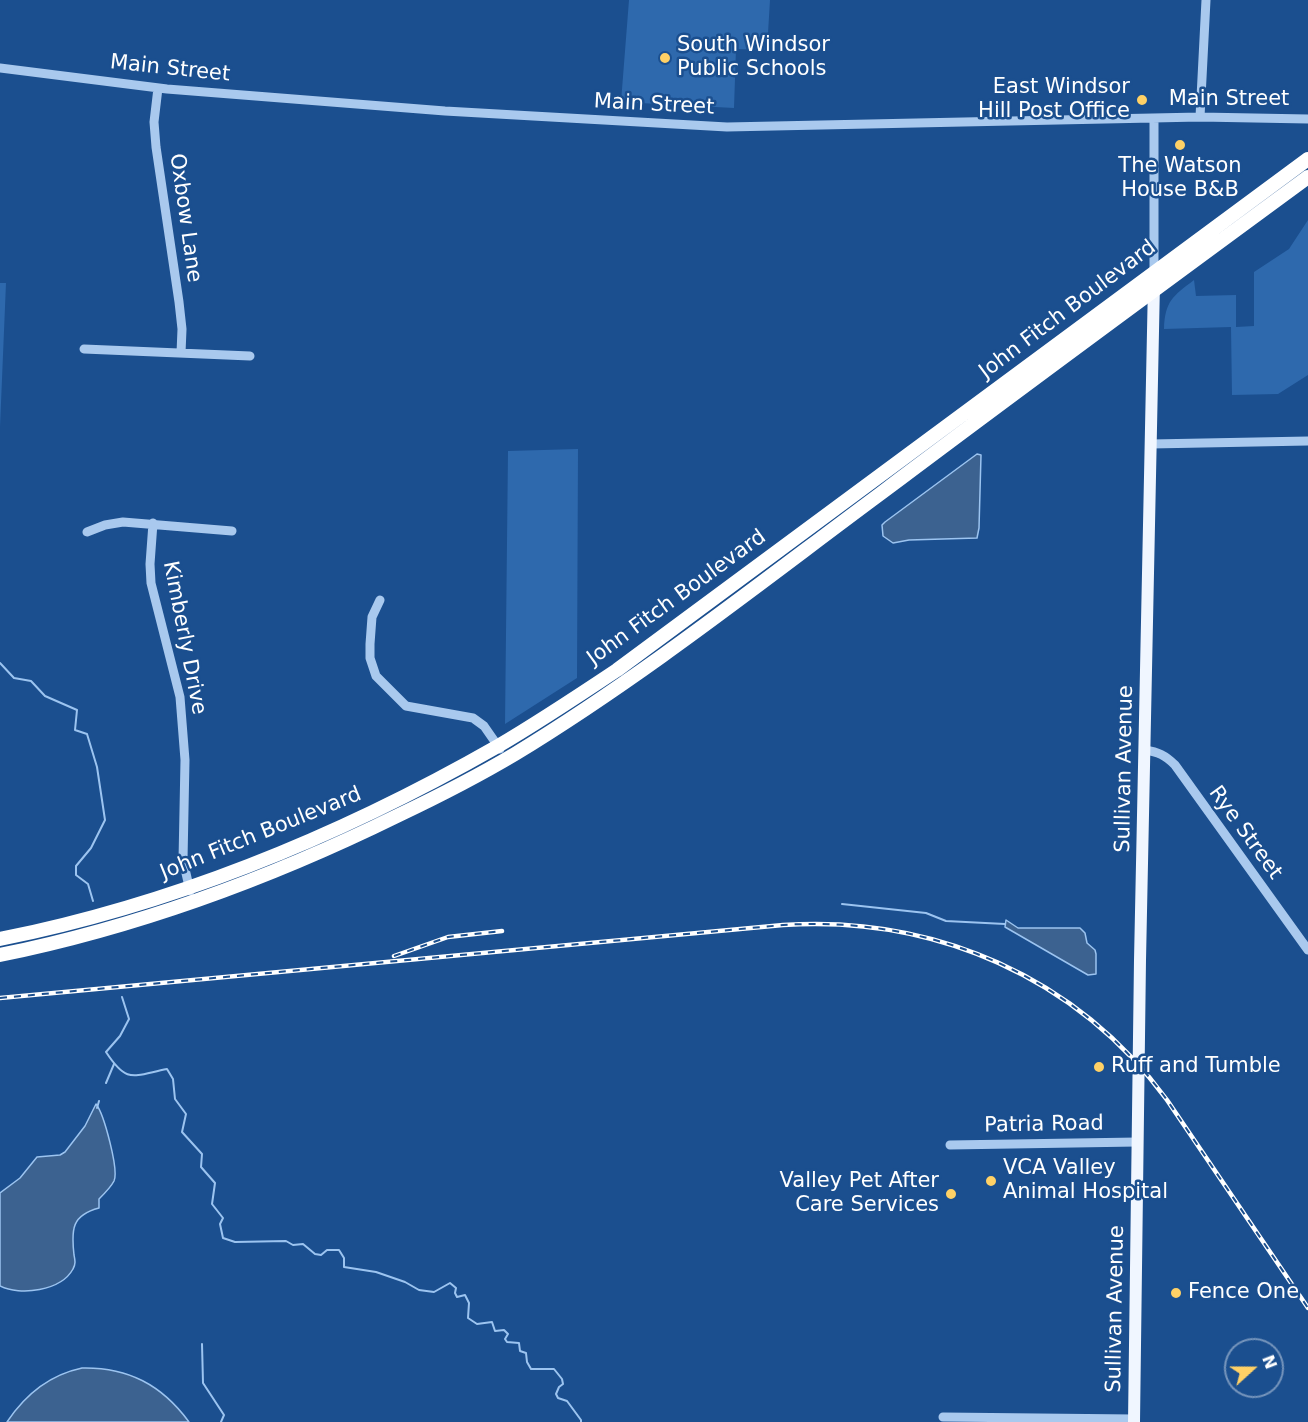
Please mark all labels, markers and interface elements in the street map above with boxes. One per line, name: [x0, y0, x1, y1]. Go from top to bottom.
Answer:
place label: South Windsor Public Schools: [677, 33, 830, 83]
street label: Main Street: [109, 50, 231, 88]
marker: South Windsor Public Schools: [658, 51, 672, 65]
place label: East Windsor Hill Post Office: [978, 75, 1130, 125]
street label: Main Street: [1169, 87, 1289, 113]
street label: Main Street: [593, 89, 715, 121]
marker: East Windsor Hill Post Office: [1135, 93, 1149, 107]
marker: The Watson House B&B: [1173, 138, 1187, 152]
street label: Oxbow Lane: [163, 152, 207, 284]
place label: The Watson House B&B: [1118, 154, 1242, 204]
street label: John Fitch Boulevard: [975, 235, 1161, 385]
street label: John Fitch Boulevard: [583, 525, 771, 671]
street label: Kimberly Drive: [157, 559, 211, 717]
street label: Sullivan Avenue: [1111, 685, 1139, 853]
street label: Rye Street: [1203, 781, 1287, 885]
street label: John Fitch Boulevard: [157, 782, 365, 886]
place label: Ruff and Tumble: [1111, 1054, 1281, 1080]
marker: Ruff and Tumble: [1092, 1060, 1106, 1074]
street label: Patria Road: [984, 1111, 1104, 1139]
place label: VCA Valley Animal Hospital: [1003, 1156, 1168, 1206]
place label: Valley Pet After Care Services: [780, 1169, 939, 1219]
marker: VCA Valley Animal Hospital: [984, 1174, 998, 1188]
marker: Valley Pet After Care Services: [944, 1187, 958, 1201]
street label: Sullivan Avenue: [1102, 1225, 1130, 1393]
place label: Fence One: [1188, 1280, 1299, 1306]
marker: Fence One: [1169, 1286, 1183, 1300]
north arrow: [1224, 1338, 1284, 1398]
text: N: [1258, 1352, 1281, 1372]

